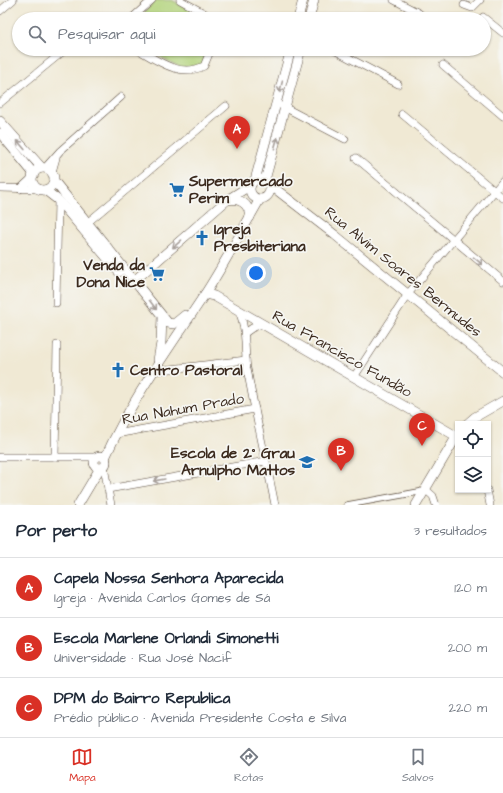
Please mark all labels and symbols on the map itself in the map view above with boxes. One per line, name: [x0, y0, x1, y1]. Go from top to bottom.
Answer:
one-way arrow: [277, 80, 284, 93]
pin: A: [224, 116, 250, 149]
one-way arrow: [273, 136, 280, 149]
one-way arrow: [16, 140, 25, 150]
place label: Supermercado Perim: [188, 171, 293, 209]
supermarket icon: Supermercado Perim: [168, 181, 186, 199]
street label: Rua Alvim Soares Bermudes: [320, 202, 487, 342]
place label: Igreja Presbiteriana: [214, 219, 306, 257]
church icon: Igreja Presbiteriana: [193, 229, 211, 247]
one-way arrow: [171, 239, 182, 248]
place label: Venda da Dona Nice: [76, 255, 145, 293]
one-way arrow: [473, 256, 484, 265]
your location: [246, 263, 266, 283]
supermarket icon: Venda da Dona Nice: [148, 265, 166, 283]
one-way arrow: [148, 299, 157, 310]
street label: Rua Francisco Fundão: [268, 305, 416, 403]
place label: Centro Pastoral: [130, 360, 243, 381]
church icon: Centro Pastoral: [109, 361, 127, 379]
street label: Rua Nahum Prado: [120, 388, 246, 430]
pin: C: [409, 413, 435, 446]
pin: B: [328, 438, 354, 471]
place label: Escola de 2˚ Grau Arnulpho Mattos: [171, 443, 295, 481]
school or university icon: Escola de 2˚ Grau Arnulpho Mattos: [298, 453, 316, 471]
one-way arrow: [152, 476, 165, 484]

